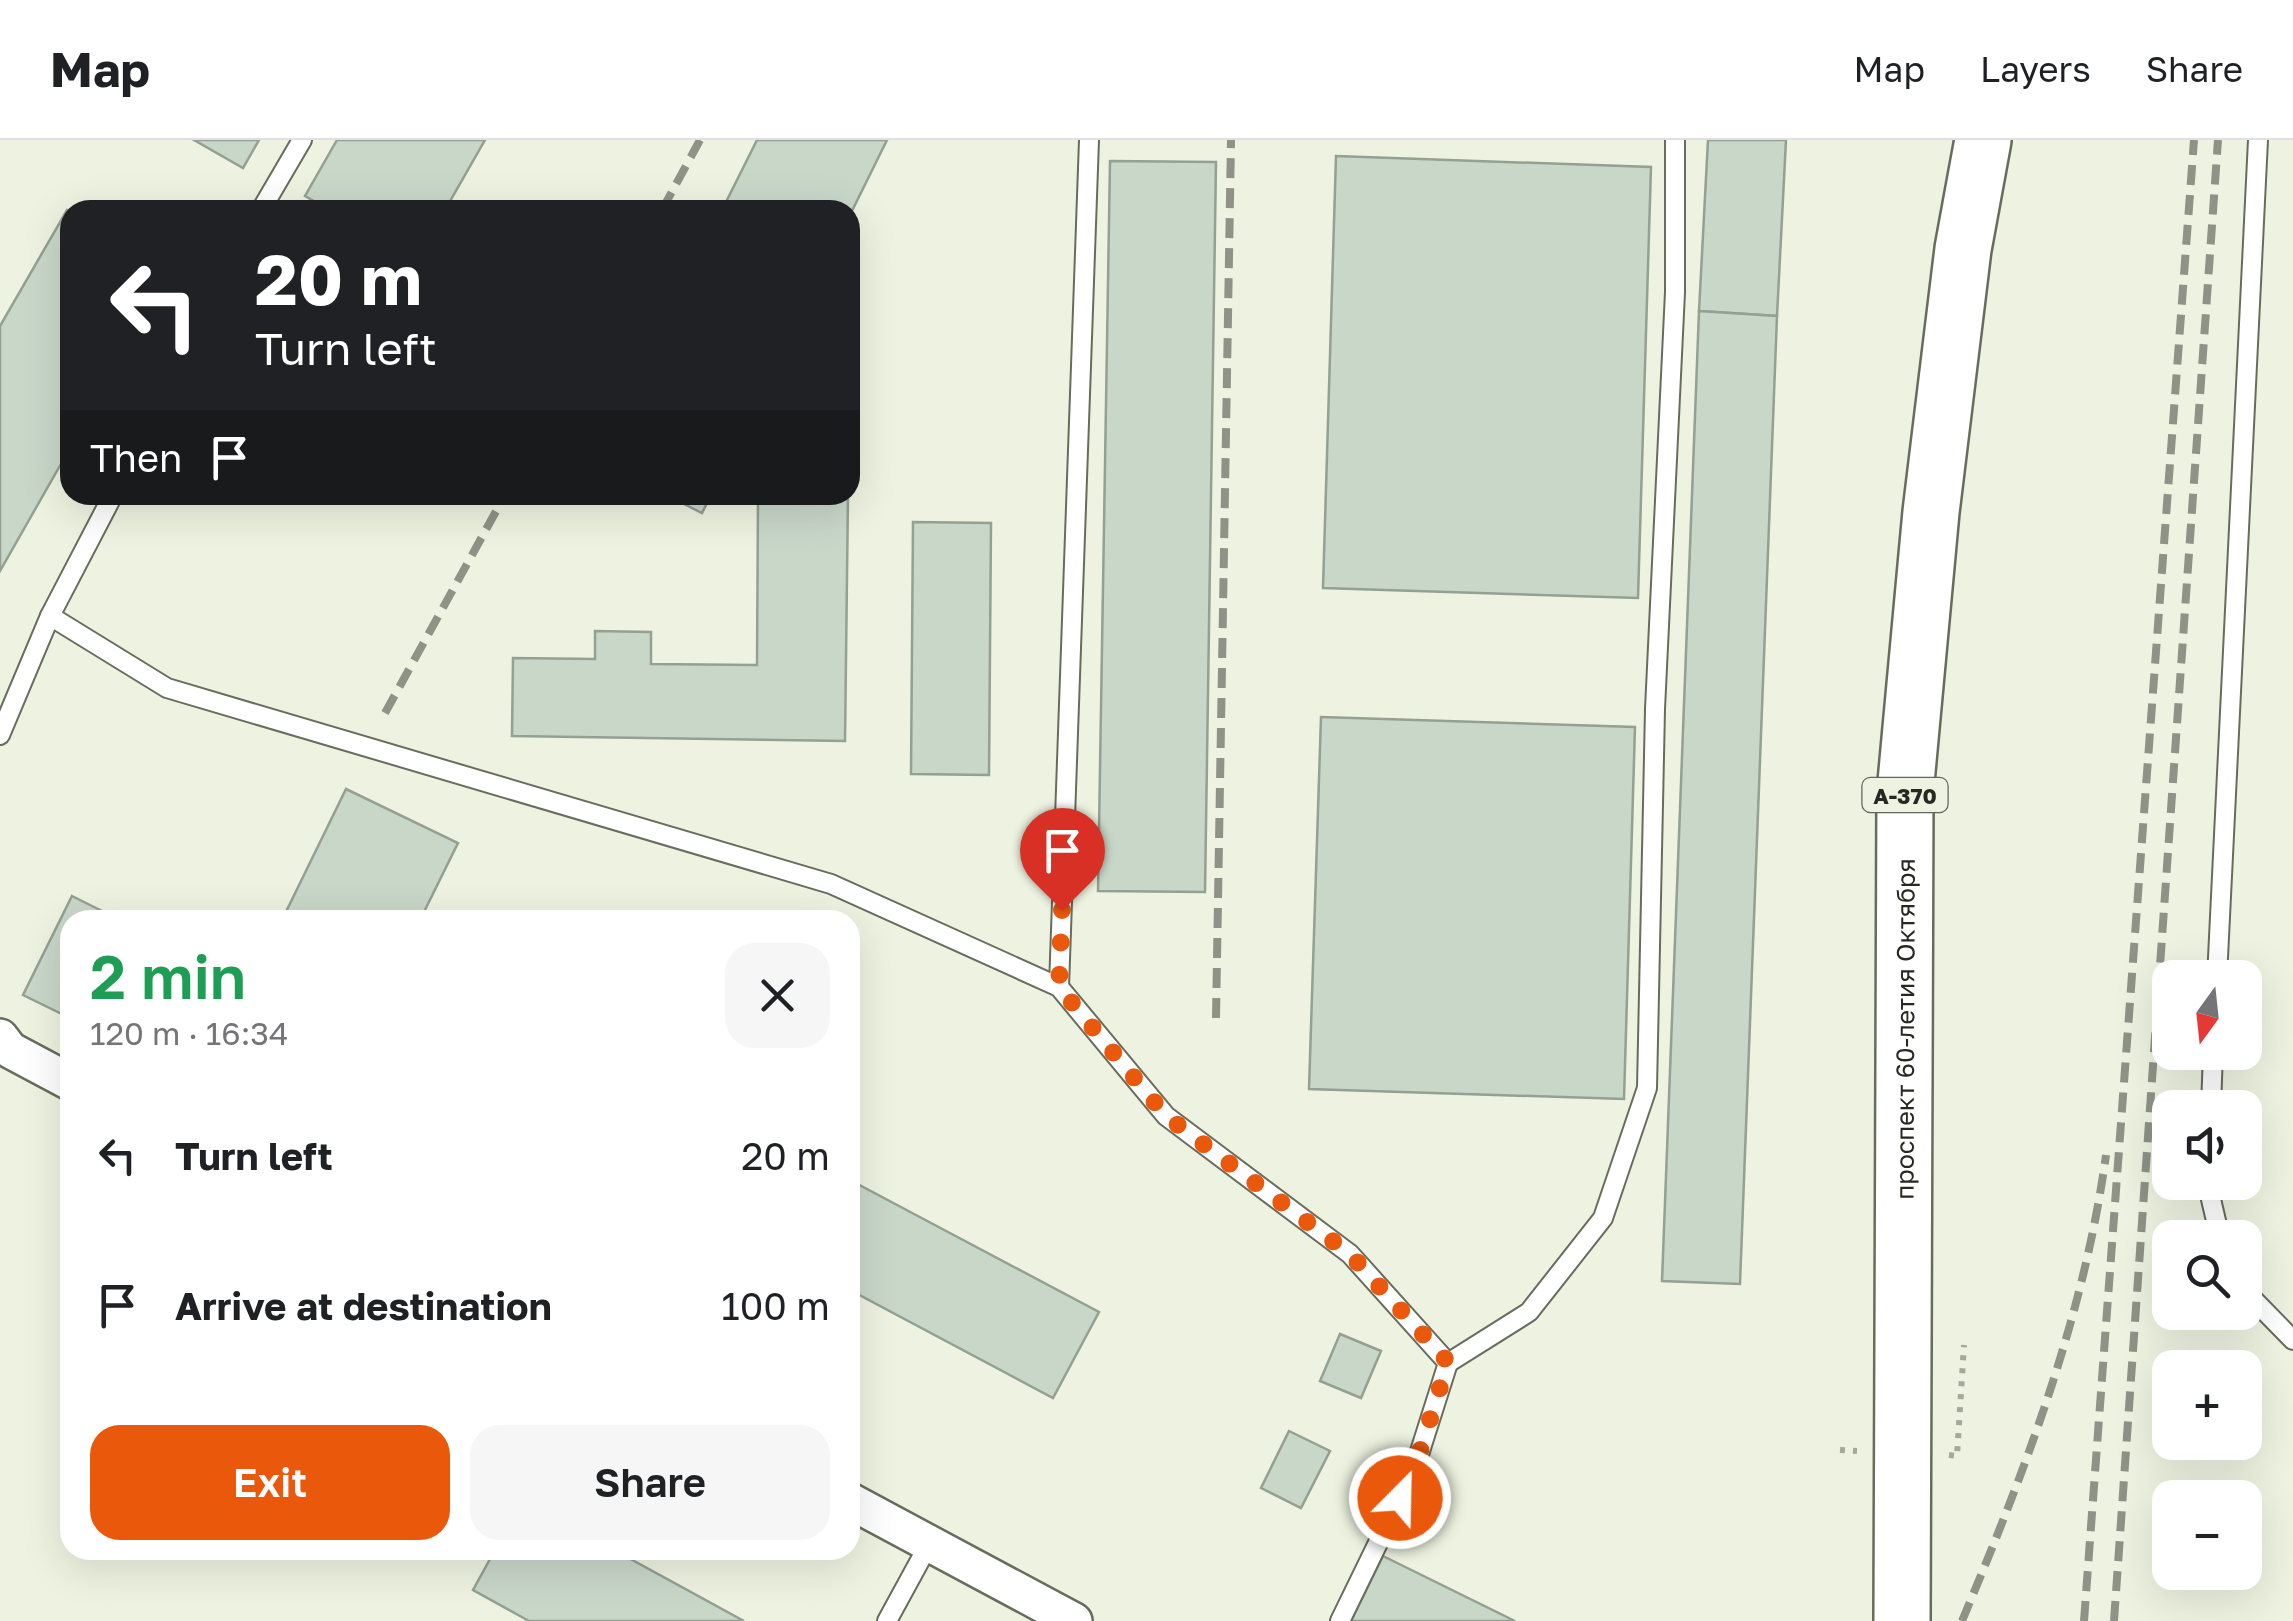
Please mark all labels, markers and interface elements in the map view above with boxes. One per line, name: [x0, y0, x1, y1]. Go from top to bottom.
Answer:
text: Map: [50, 40, 150, 98]
text: Map: [1854, 48, 1925, 90]
text: Layers: [1980, 48, 2091, 90]
text: Share: [2146, 48, 2243, 90]
text: 20 m: [255, 236, 422, 320]
icon: left: [90, 240, 220, 370]
text: Turn left: [255, 321, 437, 375]
icon: arrive: [202, 430, 257, 485]
text: Then: [90, 435, 182, 480]
road number: А-370: [1862, 778, 1948, 812]
pin: [1020, 808, 1105, 911]
icon: arrive: [1035, 823, 1090, 878]
street label: проспект 60-летия Октября: [1888, 858, 1920, 1200]
text: 2 min: [90, 940, 246, 1012]
button: close: [725, 943, 830, 1048]
north arrow: [2152, 960, 2262, 1070]
map controls: [2152, 960, 2262, 1590]
text: 120 m · 16:34: [90, 1014, 289, 1052]
button: sound: [2152, 1090, 2262, 1200]
icon: left: [90, 1128, 145, 1183]
text: Turn left: [175, 1133, 333, 1178]
text: 20 m: [741, 1133, 830, 1178]
button: search: [2152, 1220, 2262, 1330]
icon: arrive: [90, 1278, 145, 1333]
text: Arrive at destination: [175, 1283, 552, 1328]
text: 100 m: [721, 1283, 830, 1328]
button: +: [2152, 1350, 2262, 1460]
button: Exit: [90, 1425, 450, 1540]
button: Share: [470, 1425, 830, 1540]
position arrow: [1348, 1446, 1452, 1550]
button: −: [2152, 1480, 2262, 1590]

